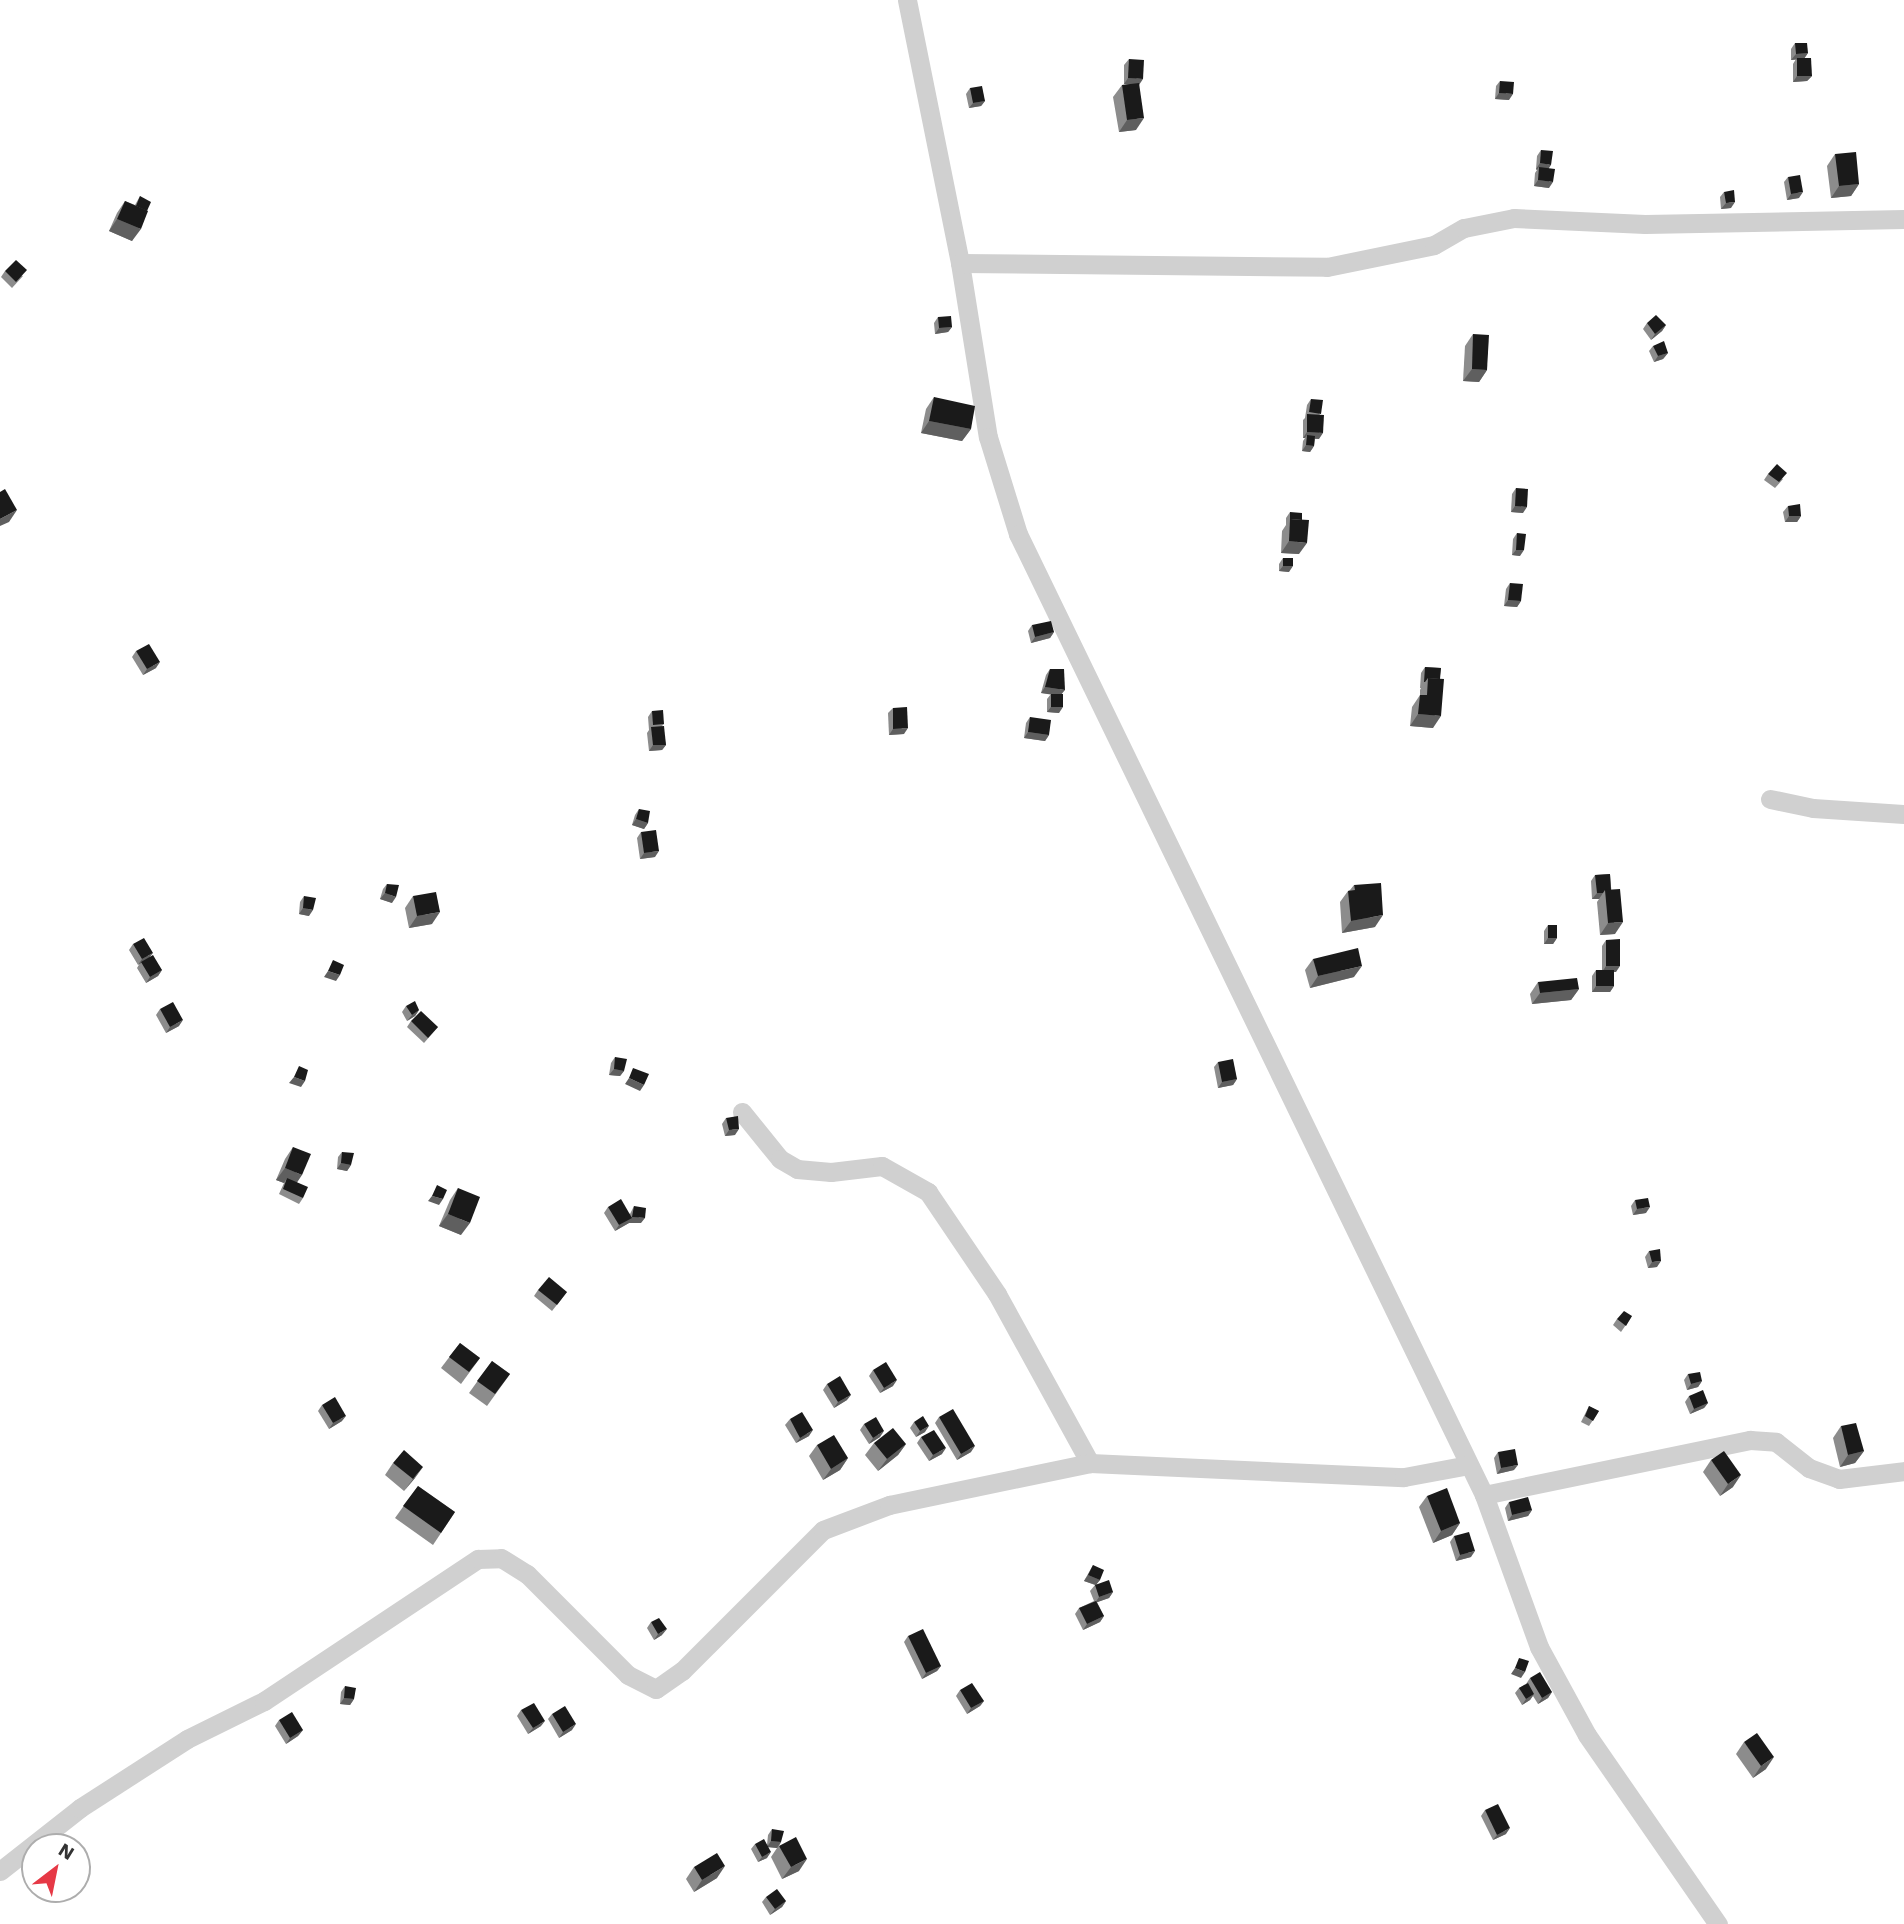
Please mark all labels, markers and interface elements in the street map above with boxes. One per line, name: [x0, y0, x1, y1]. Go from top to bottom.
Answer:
north arrow: [21, 1833, 91, 1903]
text: N: [54, 1838, 78, 1865]

